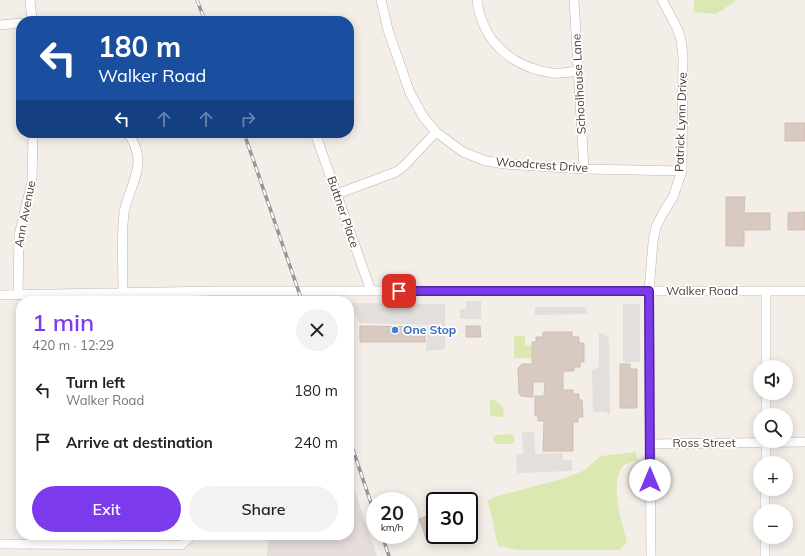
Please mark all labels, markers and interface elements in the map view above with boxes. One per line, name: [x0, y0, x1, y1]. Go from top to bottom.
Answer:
text: 180 m: [98, 29, 181, 64]
icon: left: [32, 32, 84, 84]
street label: Schoolhouse Lane: [568, 33, 589, 135]
text: Walker Road: [98, 64, 206, 87]
street label: Patrick Lynn Drive: [671, 72, 690, 172]
icon: left: [111, 108, 133, 130]
icon: ahead: [153, 108, 175, 130]
icon: ahead: [195, 108, 217, 130]
icon: right: [237, 108, 259, 130]
street label: Woodcrest Drive: [495, 154, 589, 175]
street label: Buttner Place: [324, 174, 363, 250]
street label: Ann Avenue: [11, 179, 38, 249]
pin: [382, 274, 416, 308]
icon: arrive: [388, 280, 410, 302]
street label: Walker Road: [666, 283, 738, 298]
text: 1 min: [32, 307, 94, 337]
button: close: [296, 309, 338, 351]
place label: One Stop: [403, 322, 456, 337]
marker: One Stop: [390, 325, 400, 335]
text: 420 m · 12:29: [32, 337, 114, 353]
map controls: [753, 360, 793, 544]
button: sound: [753, 360, 793, 400]
text: Turn left: [66, 373, 125, 392]
icon: left: [32, 379, 54, 401]
text: 180 m: [294, 381, 338, 400]
text: Walker Road: [66, 392, 144, 408]
button: search: [753, 408, 793, 448]
icon: arrive: [32, 431, 54, 453]
text: Arrive at destination: [66, 433, 213, 452]
text: 240 m: [294, 433, 338, 452]
street label: Ross Street: [672, 435, 736, 450]
button: +: [753, 456, 793, 496]
position arrow: [629, 459, 671, 501]
button: Exit: [32, 486, 181, 532]
button: Share: [189, 486, 338, 532]
speed limit sign: 30: [426, 492, 478, 544]
text: 20: [380, 500, 404, 525]
button: −: [753, 504, 793, 544]
text: km/h: [381, 521, 403, 534]

